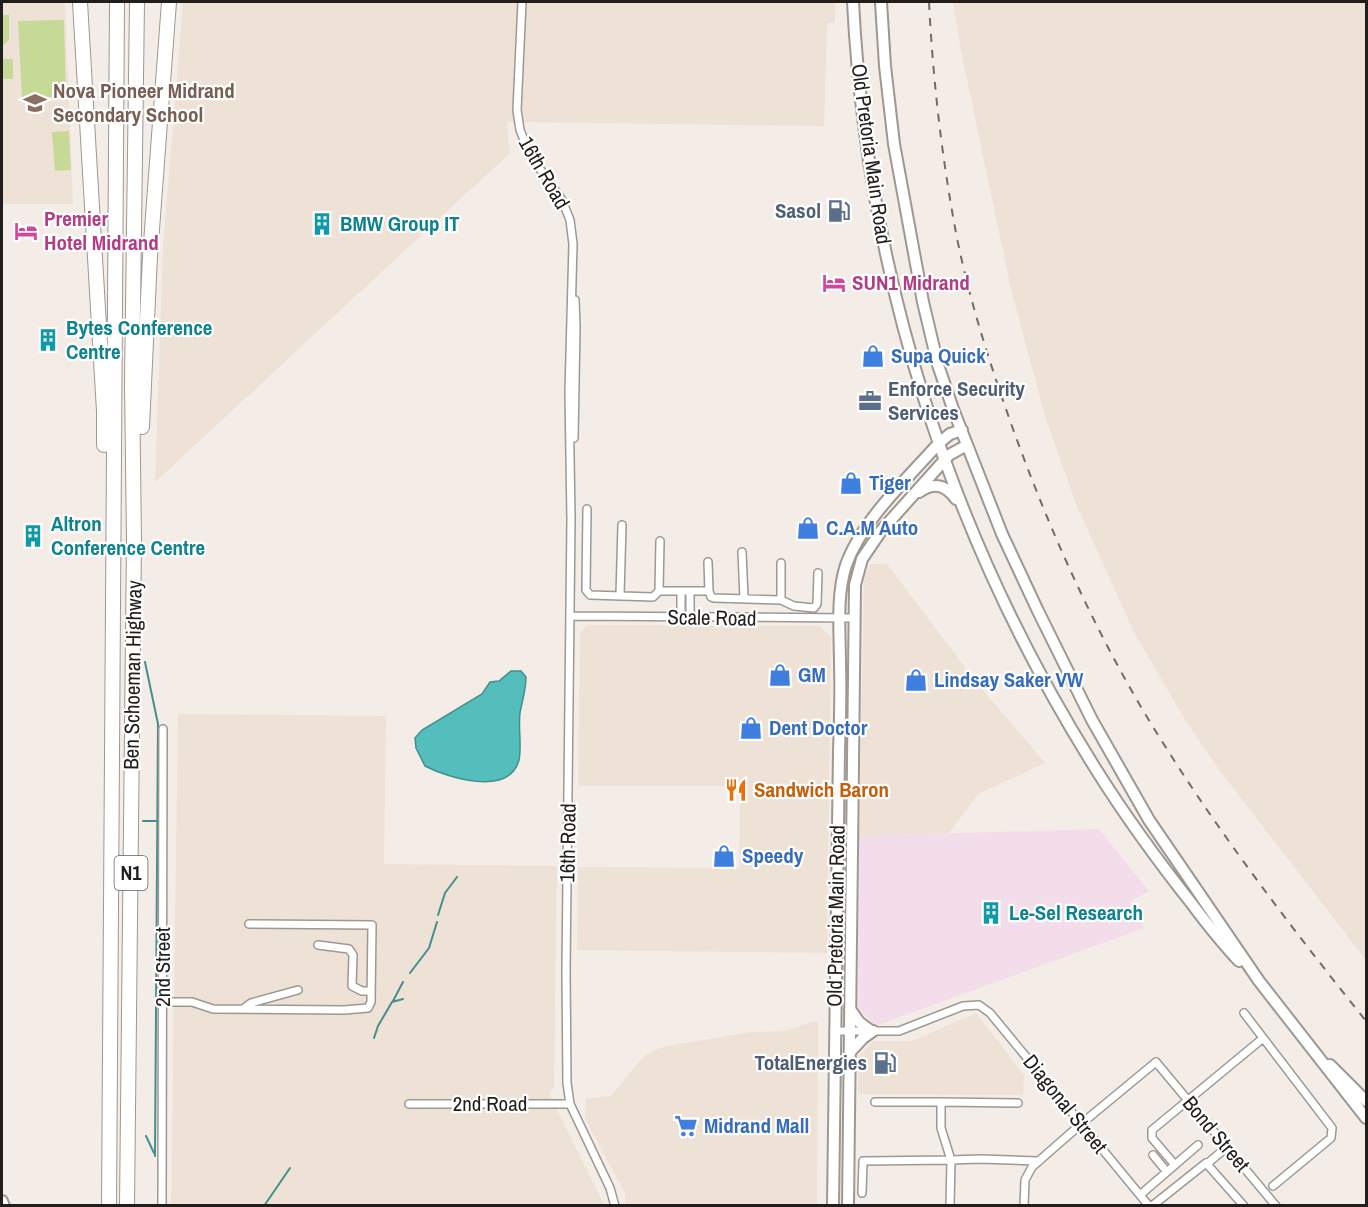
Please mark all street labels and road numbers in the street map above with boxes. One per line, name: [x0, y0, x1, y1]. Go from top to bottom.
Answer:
street label: Old Pretoria Main Road: [844, 62, 899, 246]
street label: 16th Road: [512, 131, 577, 214]
street label: Ben Schoeman Highway: [116, 580, 149, 770]
street label: Scale Road: [667, 602, 757, 633]
street label: 16th Road: [552, 803, 583, 883]
street label: Old Pretoria Main Road: [819, 825, 852, 1007]
road number: N1: [114, 856, 148, 890]
street label: 2nd Street: [148, 927, 177, 1007]
street label: Diagonal Street: [1016, 1048, 1114, 1159]
street label: 2nd Road: [453, 1089, 527, 1118]
street label: Bond Street: [1176, 1090, 1257, 1178]

